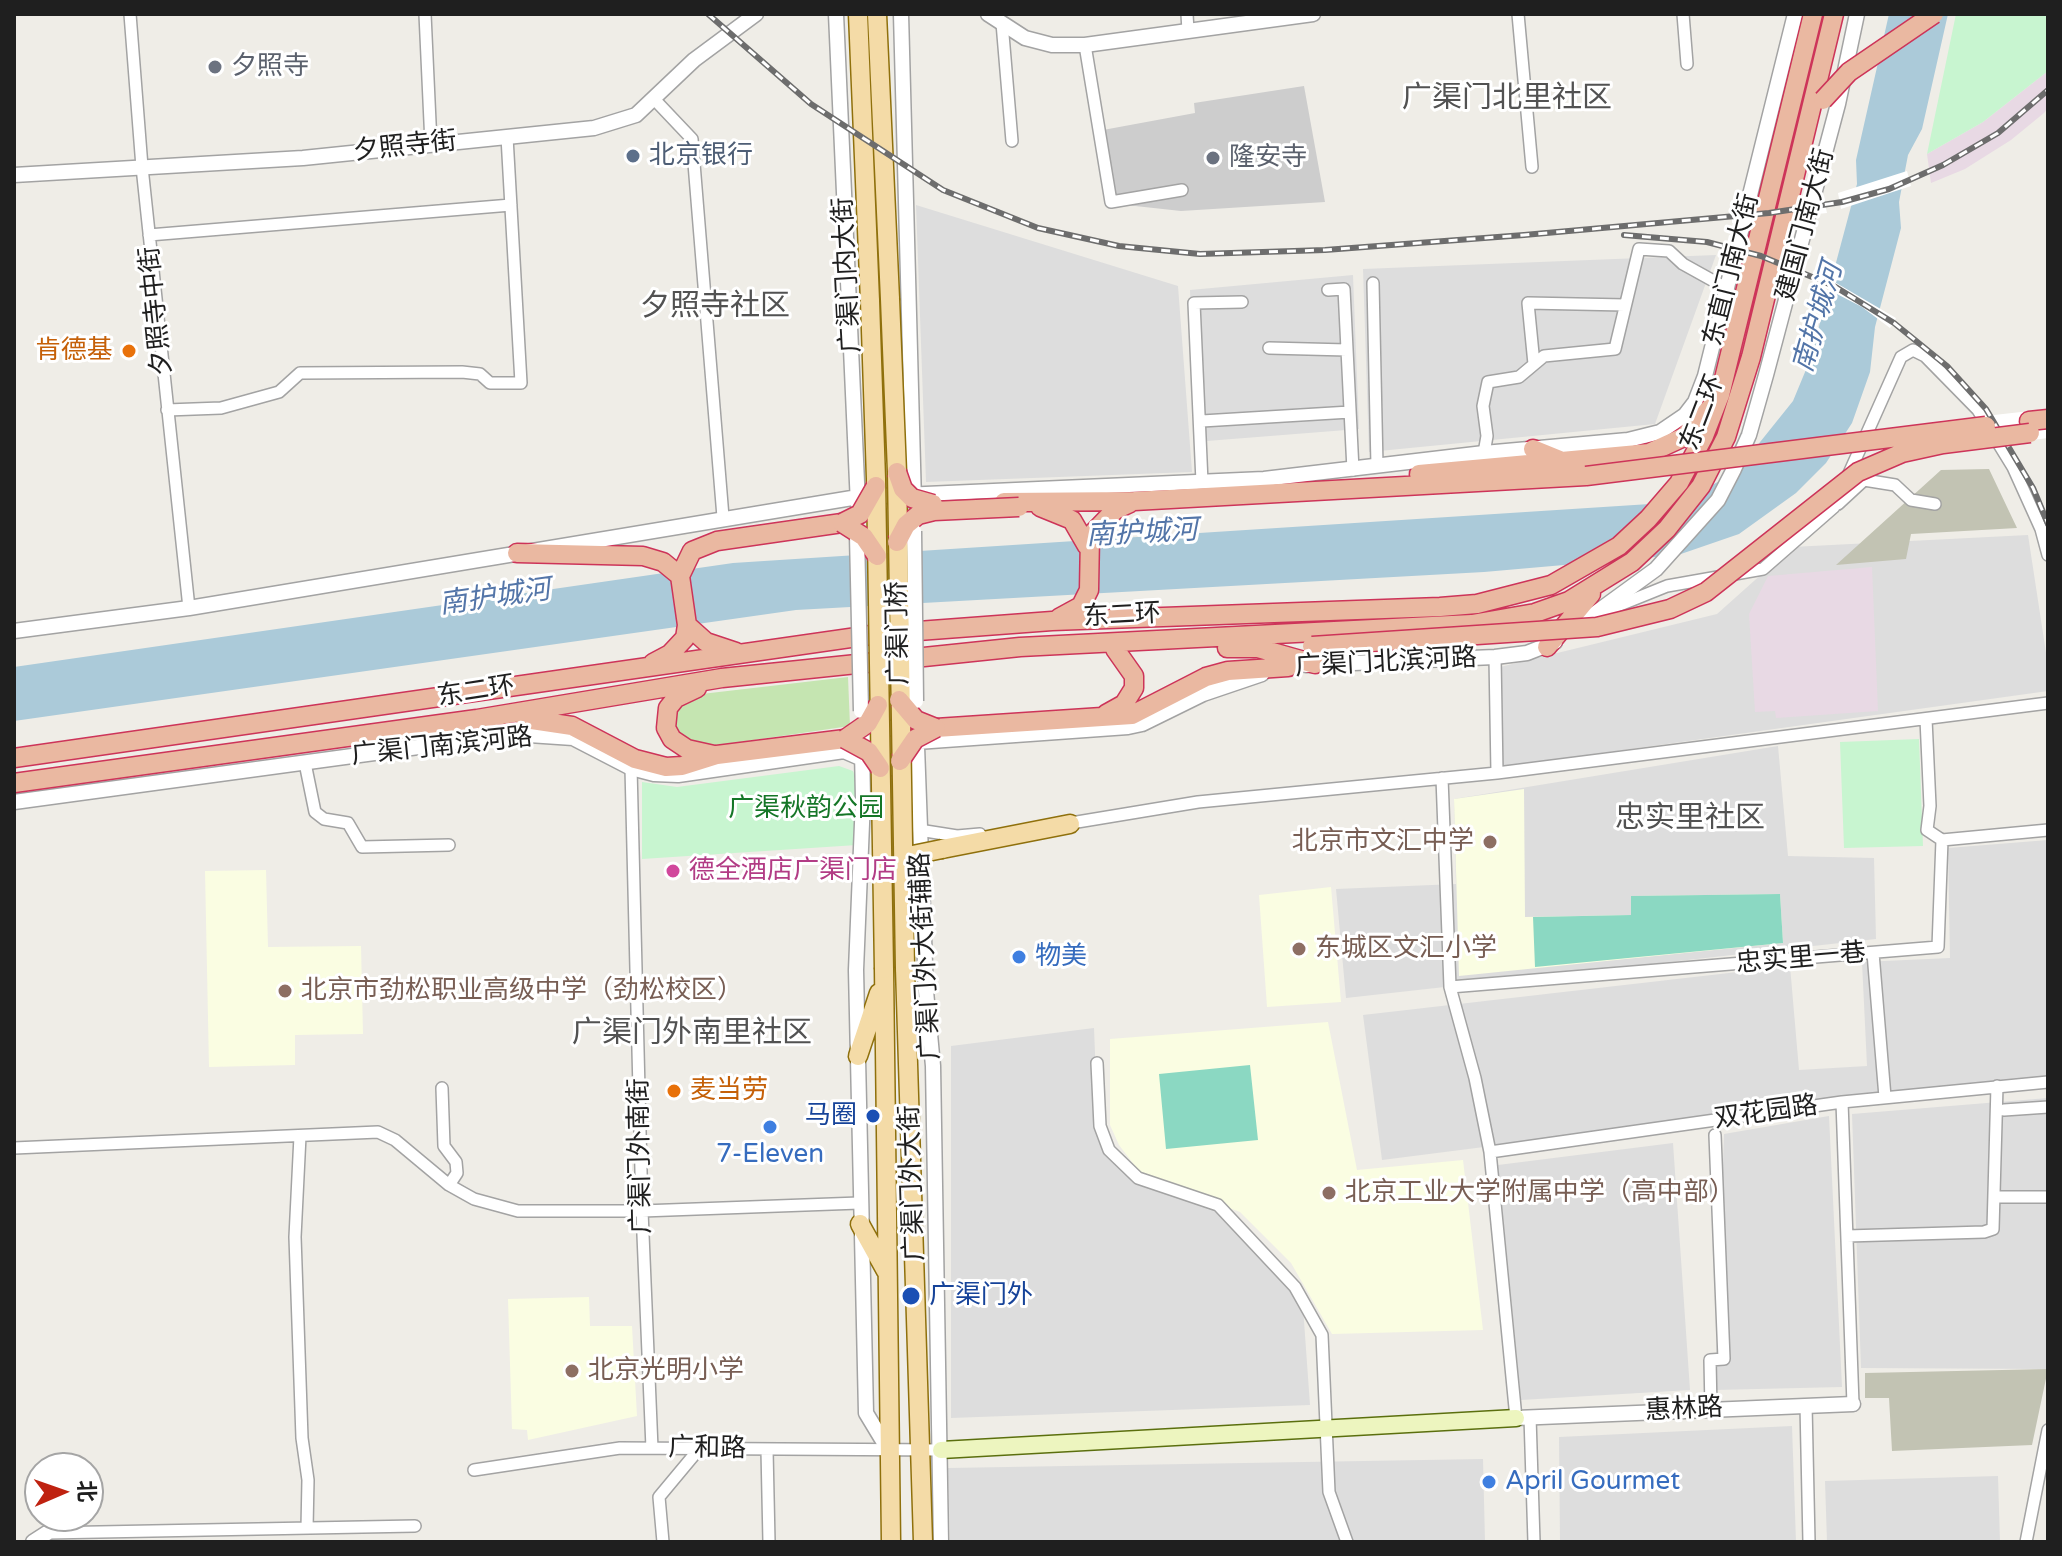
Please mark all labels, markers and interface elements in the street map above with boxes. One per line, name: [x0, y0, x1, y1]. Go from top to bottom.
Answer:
place label: 夕照寺: [231, 51, 309, 83]
marker: 夕照寺: [206, 58, 224, 76]
district label: 广渠门北里社区: [1402, 81, 1612, 117]
street label: 夕照寺街: [352, 126, 458, 168]
place label: 北京银行: [649, 140, 753, 172]
place label: 隆安寺: [1229, 142, 1307, 174]
street label: 建国门南大街: [1771, 146, 1841, 304]
marker: 北京银行: [624, 147, 642, 165]
marker: 隆安寺: [1204, 149, 1222, 167]
street label: 东直门南大街: [1698, 191, 1766, 349]
street label: 广渠门内大街: [828, 196, 868, 354]
street label: 夕照寺中街: [135, 245, 179, 377]
water label: 南护城河: [1787, 260, 1851, 376]
district label: 夕照寺社区: [640, 289, 790, 325]
place label: 肯德基: [35, 335, 113, 367]
marker: 肯德基: [120, 342, 138, 360]
street label: 东二环: [1674, 371, 1732, 455]
water label: 南护城河: [1085, 514, 1199, 554]
water label: 南护城河: [437, 574, 553, 622]
street label: 广渠门桥: [882, 581, 916, 685]
street label: 东二环: [1082, 598, 1162, 634]
street label: 广渠门北滨河路: [1294, 643, 1478, 683]
street label: 东二环: [435, 670, 517, 714]
street label: 广渠门南滨河路: [350, 722, 534, 772]
park label: 广渠秋韵公园: [728, 793, 884, 825]
district label: 忠实里社区: [1615, 801, 1765, 837]
place label: 北京市文汇中学: [1292, 826, 1474, 858]
marker: 北京市文汇中学: [1481, 833, 1499, 851]
street label: 广渠门外大街辅路: [905, 851, 947, 1061]
place label: 德全酒店广渠门店: [689, 855, 897, 887]
marker: 德全酒店广渠门店: [664, 862, 682, 880]
place label: 东城区文汇小学: [1315, 933, 1497, 965]
street label: 忠实里一巷: [1735, 938, 1867, 980]
marker: 东城区文汇小学: [1290, 940, 1308, 958]
place label: 物美: [1035, 941, 1087, 973]
marker: 物美: [1010, 948, 1028, 966]
place label: 北京市劲松职业高级中学（劲松校区）: [301, 975, 743, 1007]
marker: 北京市劲松职业高级中学（劲松校区）: [276, 982, 294, 1000]
district label: 广渠门外南里社区: [572, 1016, 812, 1052]
place label: 麦当劳: [690, 1075, 768, 1107]
street label: 广渠门外南街: [624, 1078, 658, 1234]
marker: 麦当劳: [665, 1082, 683, 1100]
street label: 双花园路: [1712, 1090, 1820, 1136]
place label: 马圈: [805, 1100, 857, 1132]
street label: 广渠门外大街: [895, 1105, 931, 1261]
marker: 马圈: [864, 1107, 882, 1125]
marker: 7-Eleven: [761, 1118, 779, 1136]
place label: 7-Eleven: [716, 1139, 824, 1171]
place label: 北京工业大学附属中学（高中部）: [1345, 1177, 1735, 1209]
marker: 北京工业大学附属中学（高中部）: [1320, 1184, 1338, 1202]
place label: 广渠门外: [929, 1280, 1033, 1312]
marker: 广渠门外: [900, 1285, 922, 1307]
place label: 北京光明小学: [588, 1355, 744, 1387]
marker: 北京光明小学: [563, 1362, 581, 1380]
street label: 惠林路: [1644, 1392, 1724, 1428]
street label: 广和路: [668, 1433, 746, 1465]
north arrow: [24, 1452, 104, 1532]
place label: April Gourmet: [1505, 1466, 1680, 1498]
marker: April Gourmet: [1480, 1473, 1498, 1491]
text: 北: [73, 1480, 99, 1503]

